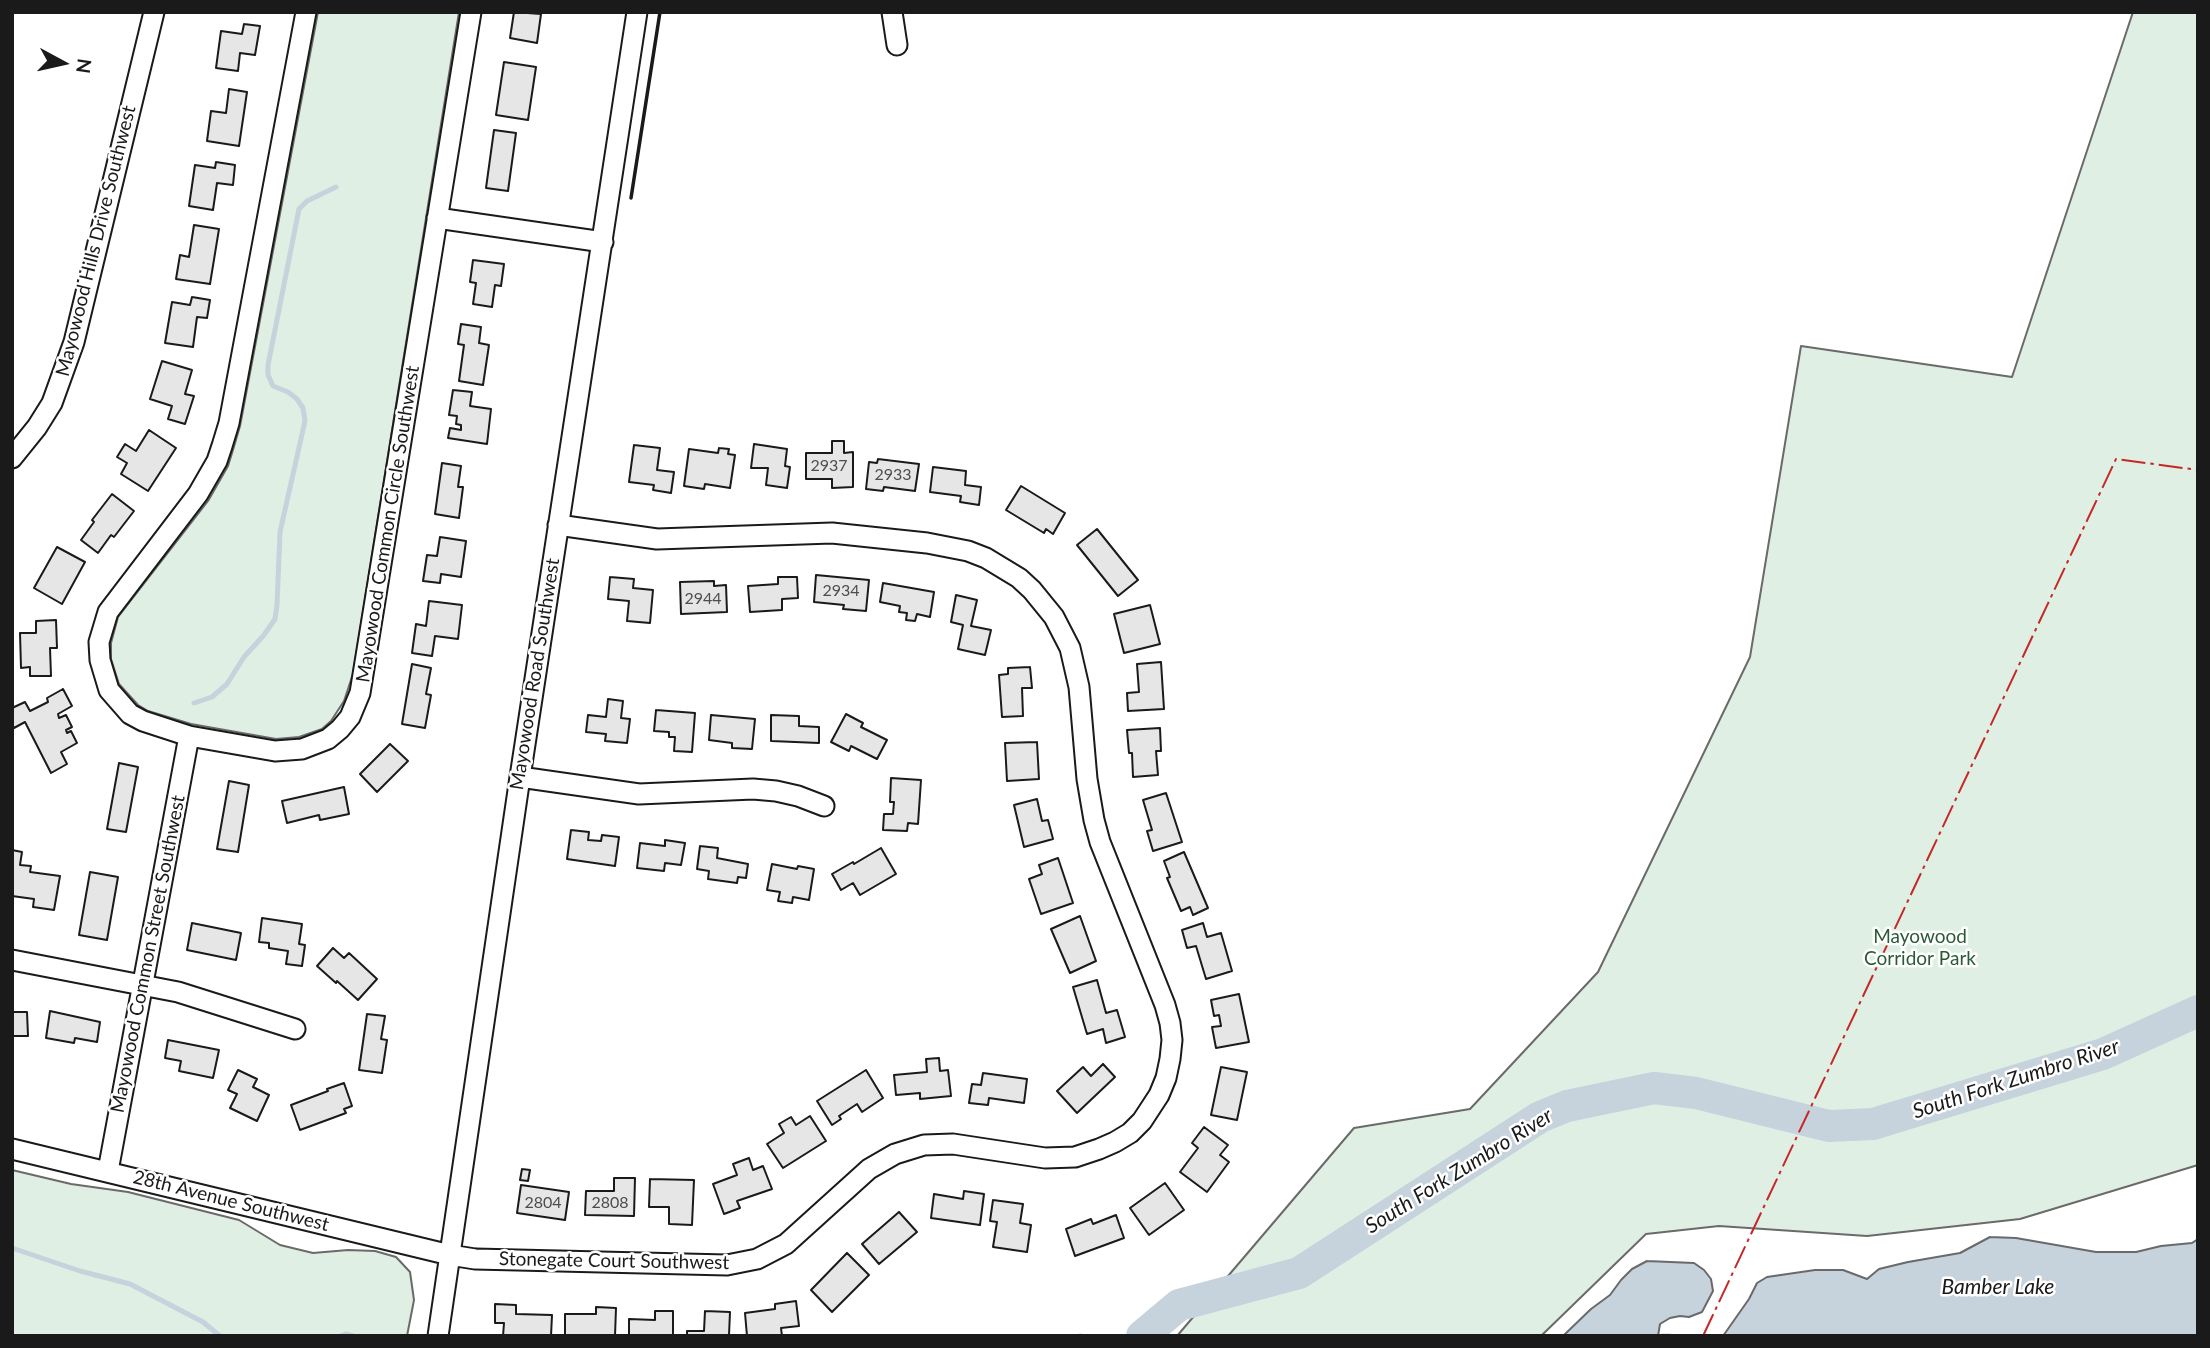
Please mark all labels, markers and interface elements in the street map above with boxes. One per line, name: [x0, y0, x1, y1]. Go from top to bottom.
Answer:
north arrow: [28, 28, 98, 98]
text: N: [72, 57, 97, 75]
street label: Mayowood Hills Drive Southwest: [51, 103, 141, 379]
street label: Mayowood Common Circle Southwest: [352, 364, 424, 684]
house number: 2937: [810, 456, 848, 476]
house number: 2933: [874, 465, 912, 485]
street label: Mayowood Road Southwest: [505, 556, 565, 792]
house number: 2934: [822, 581, 860, 601]
house number: 2944: [684, 589, 722, 609]
street label: Mayowood Common Street Southwest: [106, 793, 190, 1115]
park label: Mayowood Corridor Park: [1864, 926, 1976, 970]
water label: South Fork Zumbro River: [1910, 1034, 2122, 1124]
water label: South Fork Zumbro River: [1361, 1103, 1557, 1239]
street label: 28th Avenue Southwest: [131, 1166, 331, 1236]
house number: 2804: [524, 1193, 562, 1213]
house number: 2808: [591, 1193, 629, 1213]
street label: Stonegate Court Southwest: [499, 1248, 729, 1274]
water label: Bamber Lake: [1942, 1274, 2054, 1300]

